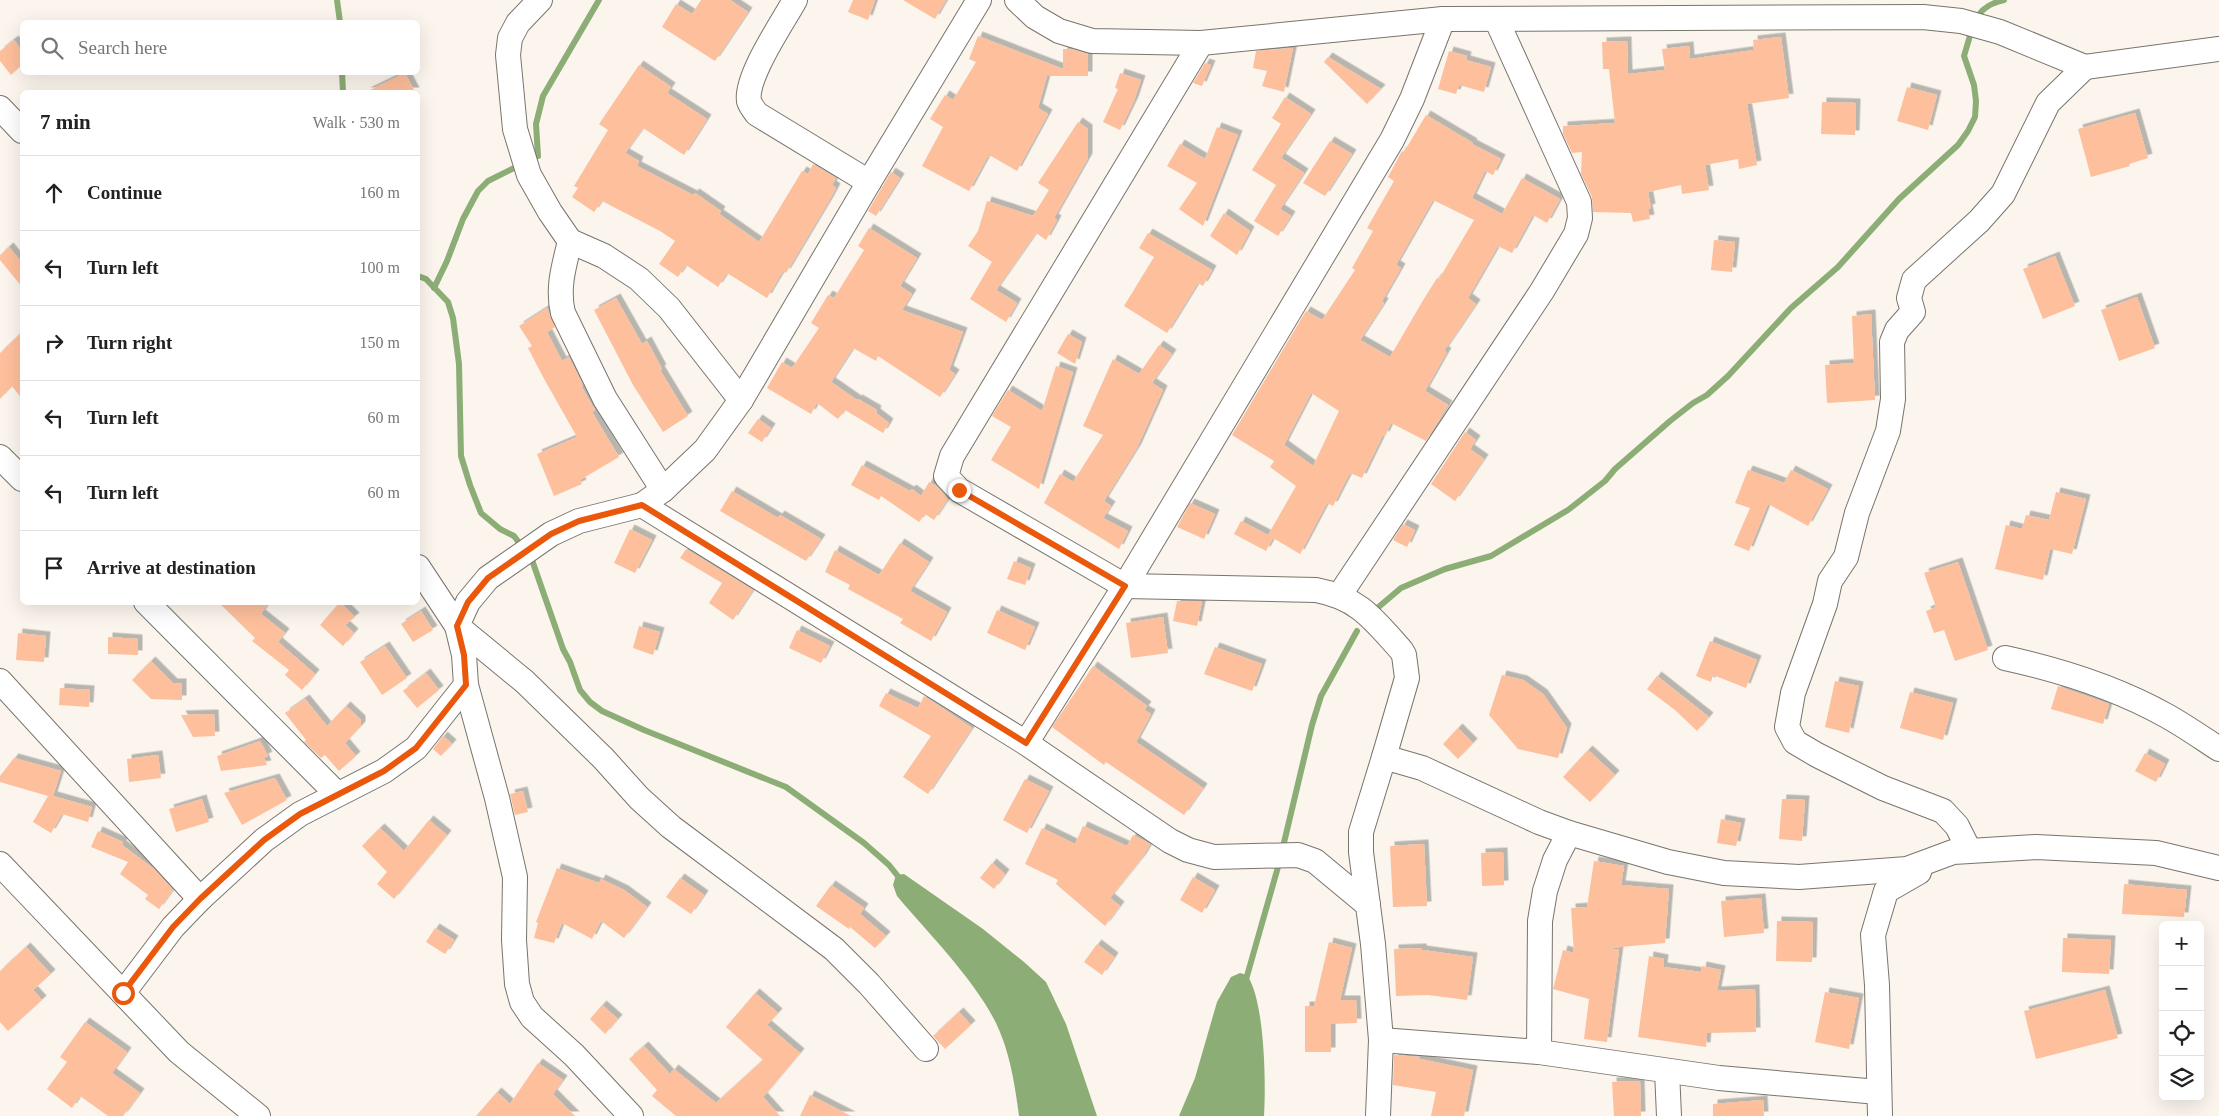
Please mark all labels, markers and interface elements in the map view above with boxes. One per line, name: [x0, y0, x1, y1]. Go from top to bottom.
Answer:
search box: [20, 20, 420, 75]
icon: search: [38, 34, 66, 62]
text: Search here: [78, 37, 167, 58]
text: 7 min: [40, 110, 91, 134]
text: Walk · 530 m: [313, 114, 400, 131]
icon: ahead: [40, 179, 68, 207]
text: Continue: [87, 182, 162, 203]
text: 160 m: [360, 184, 400, 201]
icon: left: [40, 254, 68, 282]
text: Turn left: [87, 257, 159, 278]
text: 100 m: [360, 259, 400, 276]
icon: right: [40, 329, 68, 357]
text: Turn right: [87, 332, 172, 353]
text: 150 m: [360, 334, 400, 351]
icon: left: [40, 404, 68, 432]
text: Turn left: [87, 407, 159, 428]
text: 60 m: [368, 409, 400, 426]
icon: left: [40, 479, 68, 507]
route end: [948, 479, 971, 502]
text: Turn left: [87, 482, 159, 503]
text: 60 m: [368, 484, 400, 501]
icon: arrive: [40, 554, 68, 582]
text: Arrive at destination: [87, 557, 256, 578]
map controls: [2159, 921, 2204, 1101]
button: +: [2159, 921, 2204, 966]
button: −: [2159, 966, 2204, 1011]
route start: [112, 982, 135, 1005]
button: locate: [2159, 1011, 2204, 1056]
button: layers: [2159, 1056, 2204, 1101]

